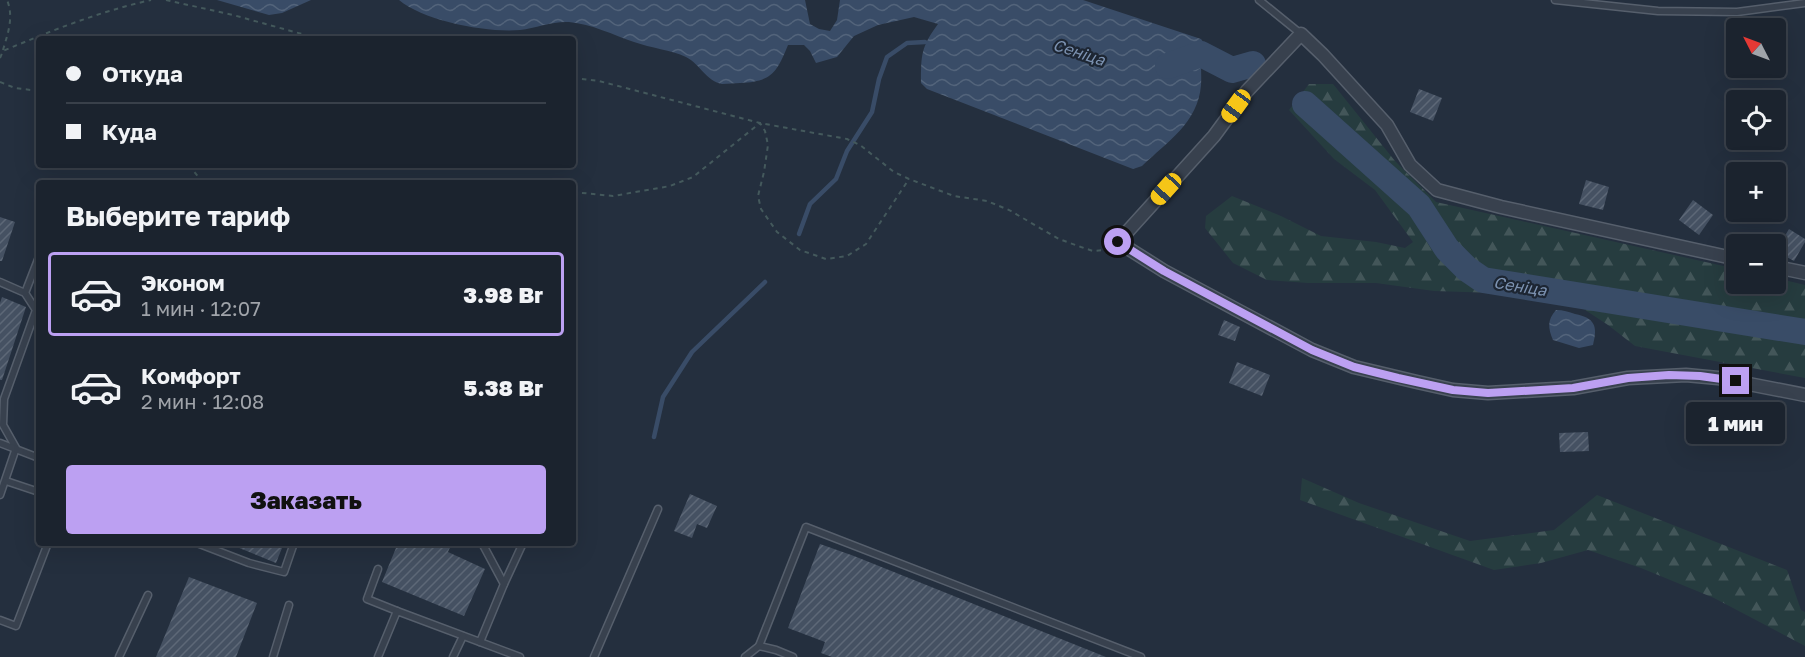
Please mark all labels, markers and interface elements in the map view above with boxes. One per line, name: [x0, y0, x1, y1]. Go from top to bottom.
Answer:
north arrow: [1726, 18, 1786, 78]
map controls: [1726, 18, 1786, 294]
water label: Сеніца: [1051, 34, 1108, 70]
text: Откуда: [102, 60, 183, 87]
car: [1218, 86, 1254, 126]
button: locate: [1726, 90, 1786, 150]
text: Куда: [102, 118, 157, 145]
button: +: [1726, 162, 1786, 222]
car: [1147, 170, 1185, 208]
text: Выберите тариф: [66, 200, 290, 232]
route start: [1104, 228, 1131, 255]
button: −: [1726, 234, 1786, 294]
icon: car: [69, 267, 123, 321]
text: Эконом: [141, 269, 225, 296]
water label: Сеніца: [1492, 272, 1549, 300]
text: 3.98 Br: [463, 281, 543, 308]
text: 1 мин · 12:07: [141, 296, 261, 320]
icon: car: [69, 360, 123, 414]
text: Комфорт: [141, 362, 241, 389]
route end: [1722, 367, 1749, 394]
text: 5.38 Br: [464, 374, 543, 401]
text: 2 мин · 12:08: [141, 389, 264, 413]
callout: 1 мин: [1686, 402, 1786, 444]
text: 1 мин: [1708, 411, 1763, 435]
button: Заказать: [66, 465, 546, 534]

